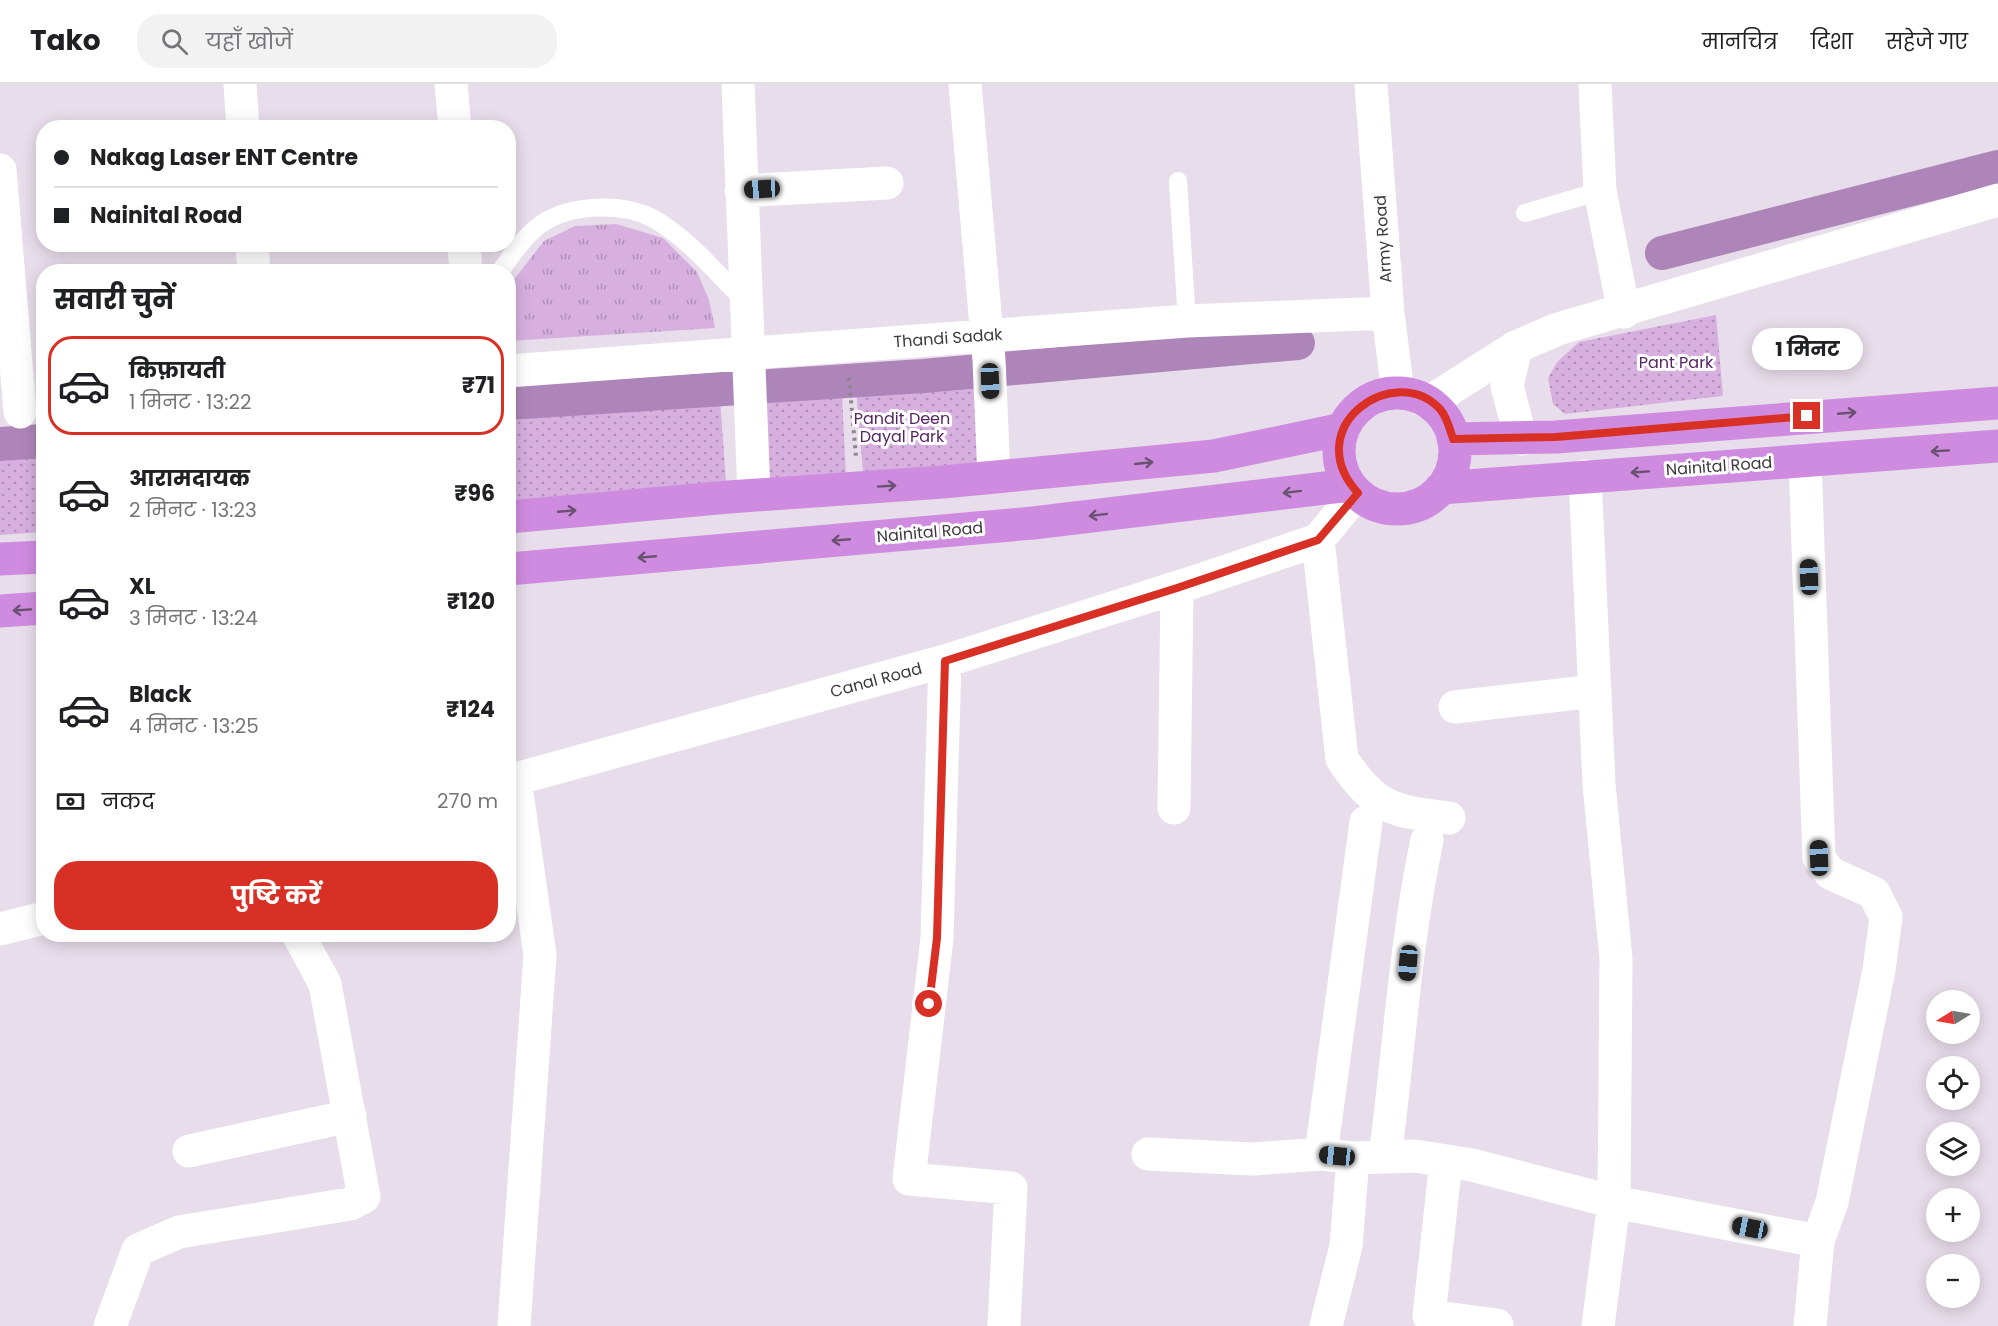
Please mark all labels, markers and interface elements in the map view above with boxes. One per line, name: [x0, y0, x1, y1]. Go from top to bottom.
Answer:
search box: [137, 14, 557, 68]
text: Tako: [30, 21, 101, 60]
icon: search: [158, 25, 191, 58]
text: यहाँ खोजें: [206, 26, 293, 57]
text: मानचित्र: [1702, 27, 1778, 56]
text: दिशा: [1811, 27, 1853, 56]
text: सहेजे गए: [1886, 27, 1968, 56]
text: Nakag Laser ENT Centre: [90, 142, 358, 173]
car: [744, 179, 780, 199]
street label: Army Road: [1368, 194, 1398, 284]
text: Nainital Road: [90, 200, 243, 231]
text: सवारी चुनें: [54, 281, 174, 318]
street label: Thandi Sadak: [893, 323, 1004, 353]
callout: 1 मिनट: [1752, 329, 1862, 371]
text: 1 मिनट: [1775, 335, 1840, 363]
park label: Pant Park: [1639, 351, 1714, 374]
text: किफ़ायती: [129, 355, 225, 386]
icon: car: [57, 359, 111, 413]
car: [980, 363, 1000, 399]
text: ₹71: [462, 370, 495, 401]
text: 1 मिनट · 13:22: [129, 388, 251, 416]
route end: [1793, 402, 1820, 429]
park label: Pandit Deen Dayal Park: [854, 407, 950, 448]
one-way arrow: [1836, 407, 1856, 418]
one-way arrow: [1930, 445, 1950, 456]
street label: Nainital Road: [1665, 451, 1773, 481]
one-way arrow: [1133, 457, 1153, 468]
text: आरामदायक: [129, 463, 250, 494]
icon: car: [57, 467, 111, 521]
one-way arrow: [1631, 467, 1651, 478]
text: ₹96: [454, 478, 495, 509]
one-way arrow: [876, 480, 896, 491]
one-way arrow: [1282, 486, 1302, 497]
text: 2 मिनट · 13:23: [129, 496, 257, 524]
one-way arrow: [556, 505, 576, 516]
one-way arrow: [1089, 510, 1109, 521]
street label: Nainital Road: [876, 516, 984, 548]
one-way arrow: [832, 535, 852, 546]
one-way arrow: [638, 552, 658, 563]
car: [1799, 559, 1819, 595]
text: XL: [129, 571, 155, 602]
icon: car: [57, 575, 111, 629]
text: ₹120: [447, 586, 495, 617]
text: 3 मिनट · 13:24: [129, 604, 258, 632]
one-way arrow: [12, 605, 32, 616]
street label: Canal Road: [828, 657, 924, 703]
text: Black: [129, 679, 192, 710]
icon: car: [57, 683, 111, 737]
text: ₹124: [446, 694, 495, 725]
text: 4 मिनट · 13:25: [129, 712, 259, 740]
icon: cash: [54, 785, 87, 818]
text: नकद: [102, 786, 155, 817]
text: 270 m: [437, 787, 498, 815]
car: [1809, 840, 1829, 876]
button: पुष्टि करें: [54, 861, 498, 930]
car: [1397, 944, 1419, 982]
route start: [915, 990, 942, 1017]
north arrow: [1926, 990, 1980, 1044]
map controls: [1926, 990, 1980, 1308]
button: locate: [1926, 1056, 1980, 1110]
button: layers: [1926, 1122, 1980, 1176]
car: [1318, 1145, 1356, 1167]
button: +: [1926, 1188, 1980, 1242]
car: [1731, 1216, 1769, 1240]
button: −: [1926, 1254, 1980, 1308]

